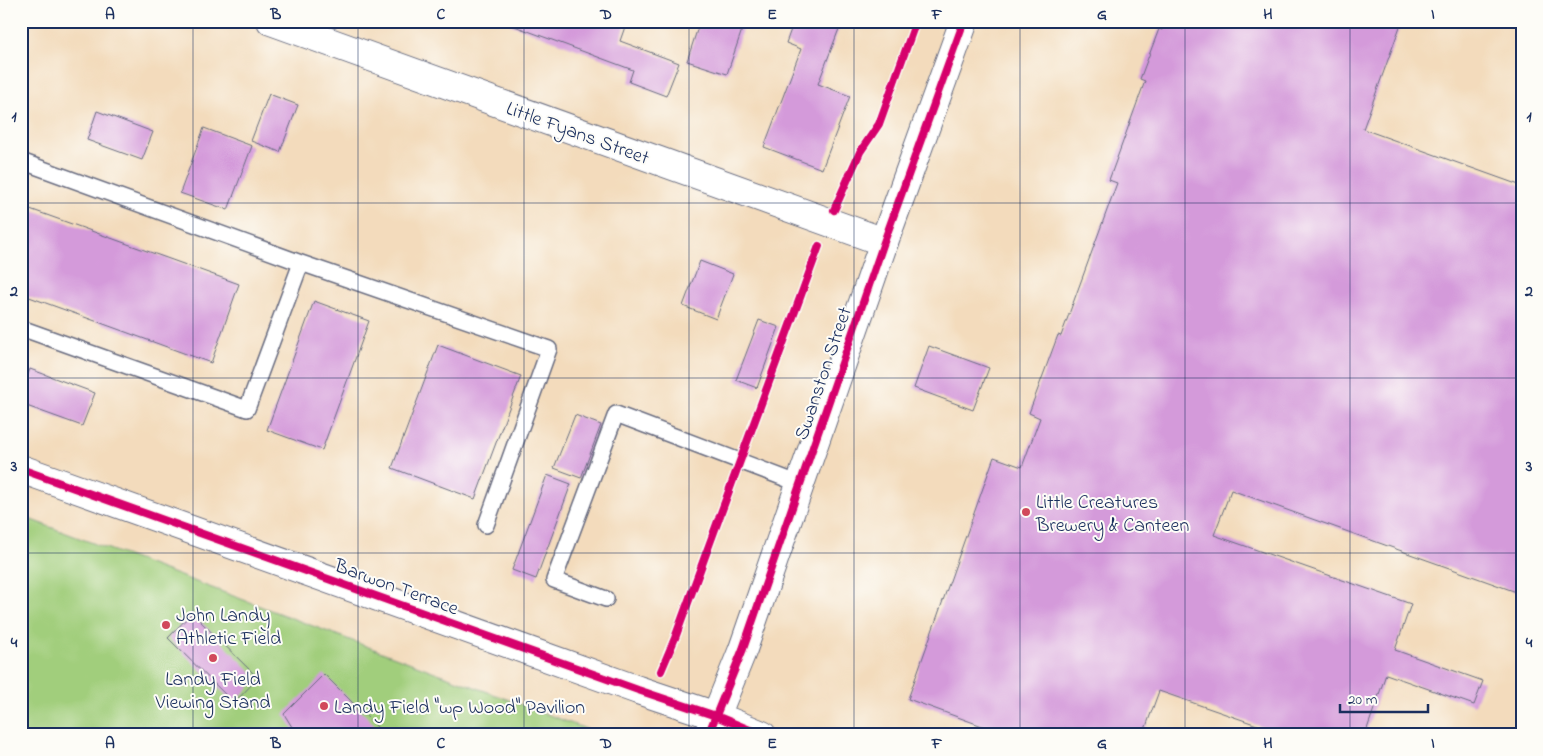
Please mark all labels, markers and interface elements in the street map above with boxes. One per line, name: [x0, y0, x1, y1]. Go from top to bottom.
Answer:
text: A: [105, 3, 115, 27]
text: B: [270, 3, 282, 27]
text: C: [437, 3, 446, 27]
text: D: [599, 3, 612, 27]
text: E: [767, 3, 777, 27]
text: F: [931, 3, 943, 27]
text: G: [1097, 3, 1107, 27]
text: H: [1263, 3, 1273, 27]
text: I: [1431, 3, 1435, 27]
street label: Little Fyans Street: [502, 95, 653, 174]
text: 1: [11, 105, 17, 129]
text: 1: [1526, 105, 1532, 129]
text: 2: [9, 280, 18, 304]
text: 2: [1524, 280, 1533, 304]
street label: Swanston Street: [788, 303, 861, 444]
text: 3: [10, 455, 18, 479]
text: 3: [1525, 455, 1533, 479]
place label: Little Creatures Brewery & Canteen: [1035, 489, 1189, 541]
marker: Little Creatures Brewery & Canteen: [1020, 506, 1032, 518]
street label: Barwon Terrace: [329, 552, 462, 624]
place label: John Landy Athletic Field: [176, 602, 281, 654]
marker: John Landy Athletic Field: [160, 619, 172, 631]
text: 4: [10, 631, 18, 655]
text: 4: [1525, 631, 1533, 655]
marker: Landy Field Viewing Stand: [207, 652, 219, 664]
place label: Landy Field Viewing Stand: [155, 666, 271, 719]
scale bar: [1340, 681, 1428, 713]
text: 20 m: [1348, 689, 1378, 711]
place label: Landy Field "wp Wood" Pavilion: [334, 694, 585, 723]
marker: Landy Field "wp Wood" Pavilion: [318, 700, 330, 712]
text: A: [105, 732, 115, 756]
text: B: [270, 732, 282, 756]
text: C: [437, 732, 446, 756]
text: D: [599, 732, 612, 756]
text: E: [767, 732, 777, 756]
text: F: [931, 732, 943, 756]
text: G: [1097, 732, 1107, 756]
text: H: [1263, 732, 1273, 756]
text: I: [1431, 732, 1435, 756]

